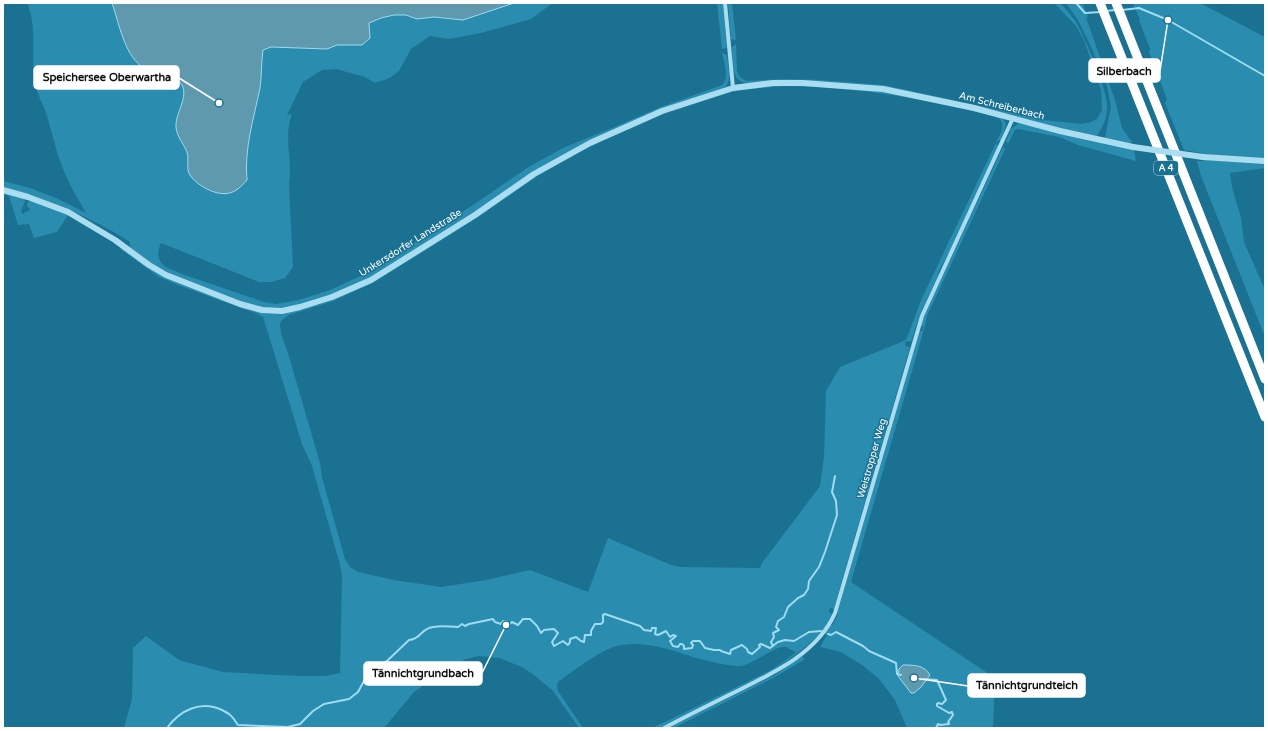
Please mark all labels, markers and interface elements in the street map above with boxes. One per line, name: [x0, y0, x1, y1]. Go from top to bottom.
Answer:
callout: Silberbach: [1089, 59, 1160, 82]
text: Silberbach: [1096, 65, 1152, 78]
callout: Speichersee Oberwartha: [34, 66, 179, 89]
text: Speichersee Oberwartha: [43, 71, 171, 85]
street label: Am Schreiberbach: [958, 90, 1046, 122]
road number: A 4: [1154, 161, 1178, 175]
street label: Unkersdorfer Landstraße: [357, 206, 464, 279]
street label: Weistropper Weg: [855, 417, 889, 500]
callout: Tännichtgrundbach: [364, 662, 482, 685]
text: Tännichtgrundbach: [371, 667, 474, 681]
callout: Tännichtgrundteich: [968, 674, 1085, 697]
text: Tännichtgrundteich: [975, 679, 1078, 693]

